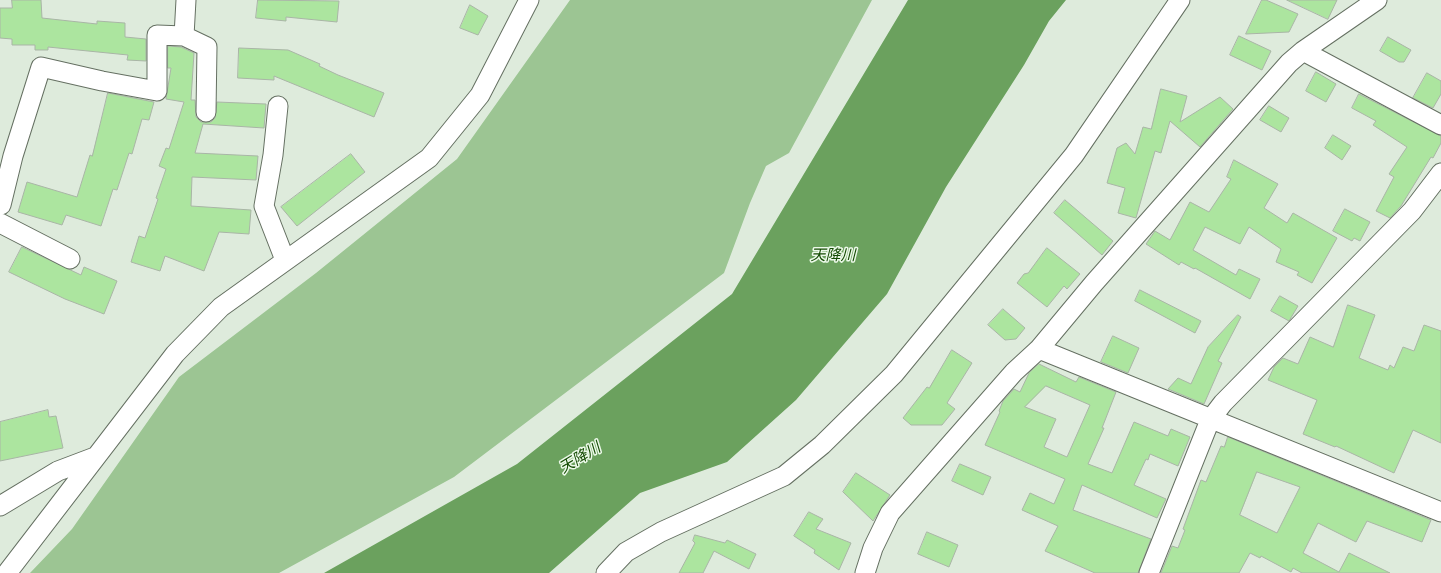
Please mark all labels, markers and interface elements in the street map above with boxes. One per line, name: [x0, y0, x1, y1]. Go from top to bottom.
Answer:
water label: 天降川: [811, 246, 855, 264]
water label: 天降川: [556, 439, 604, 477]

